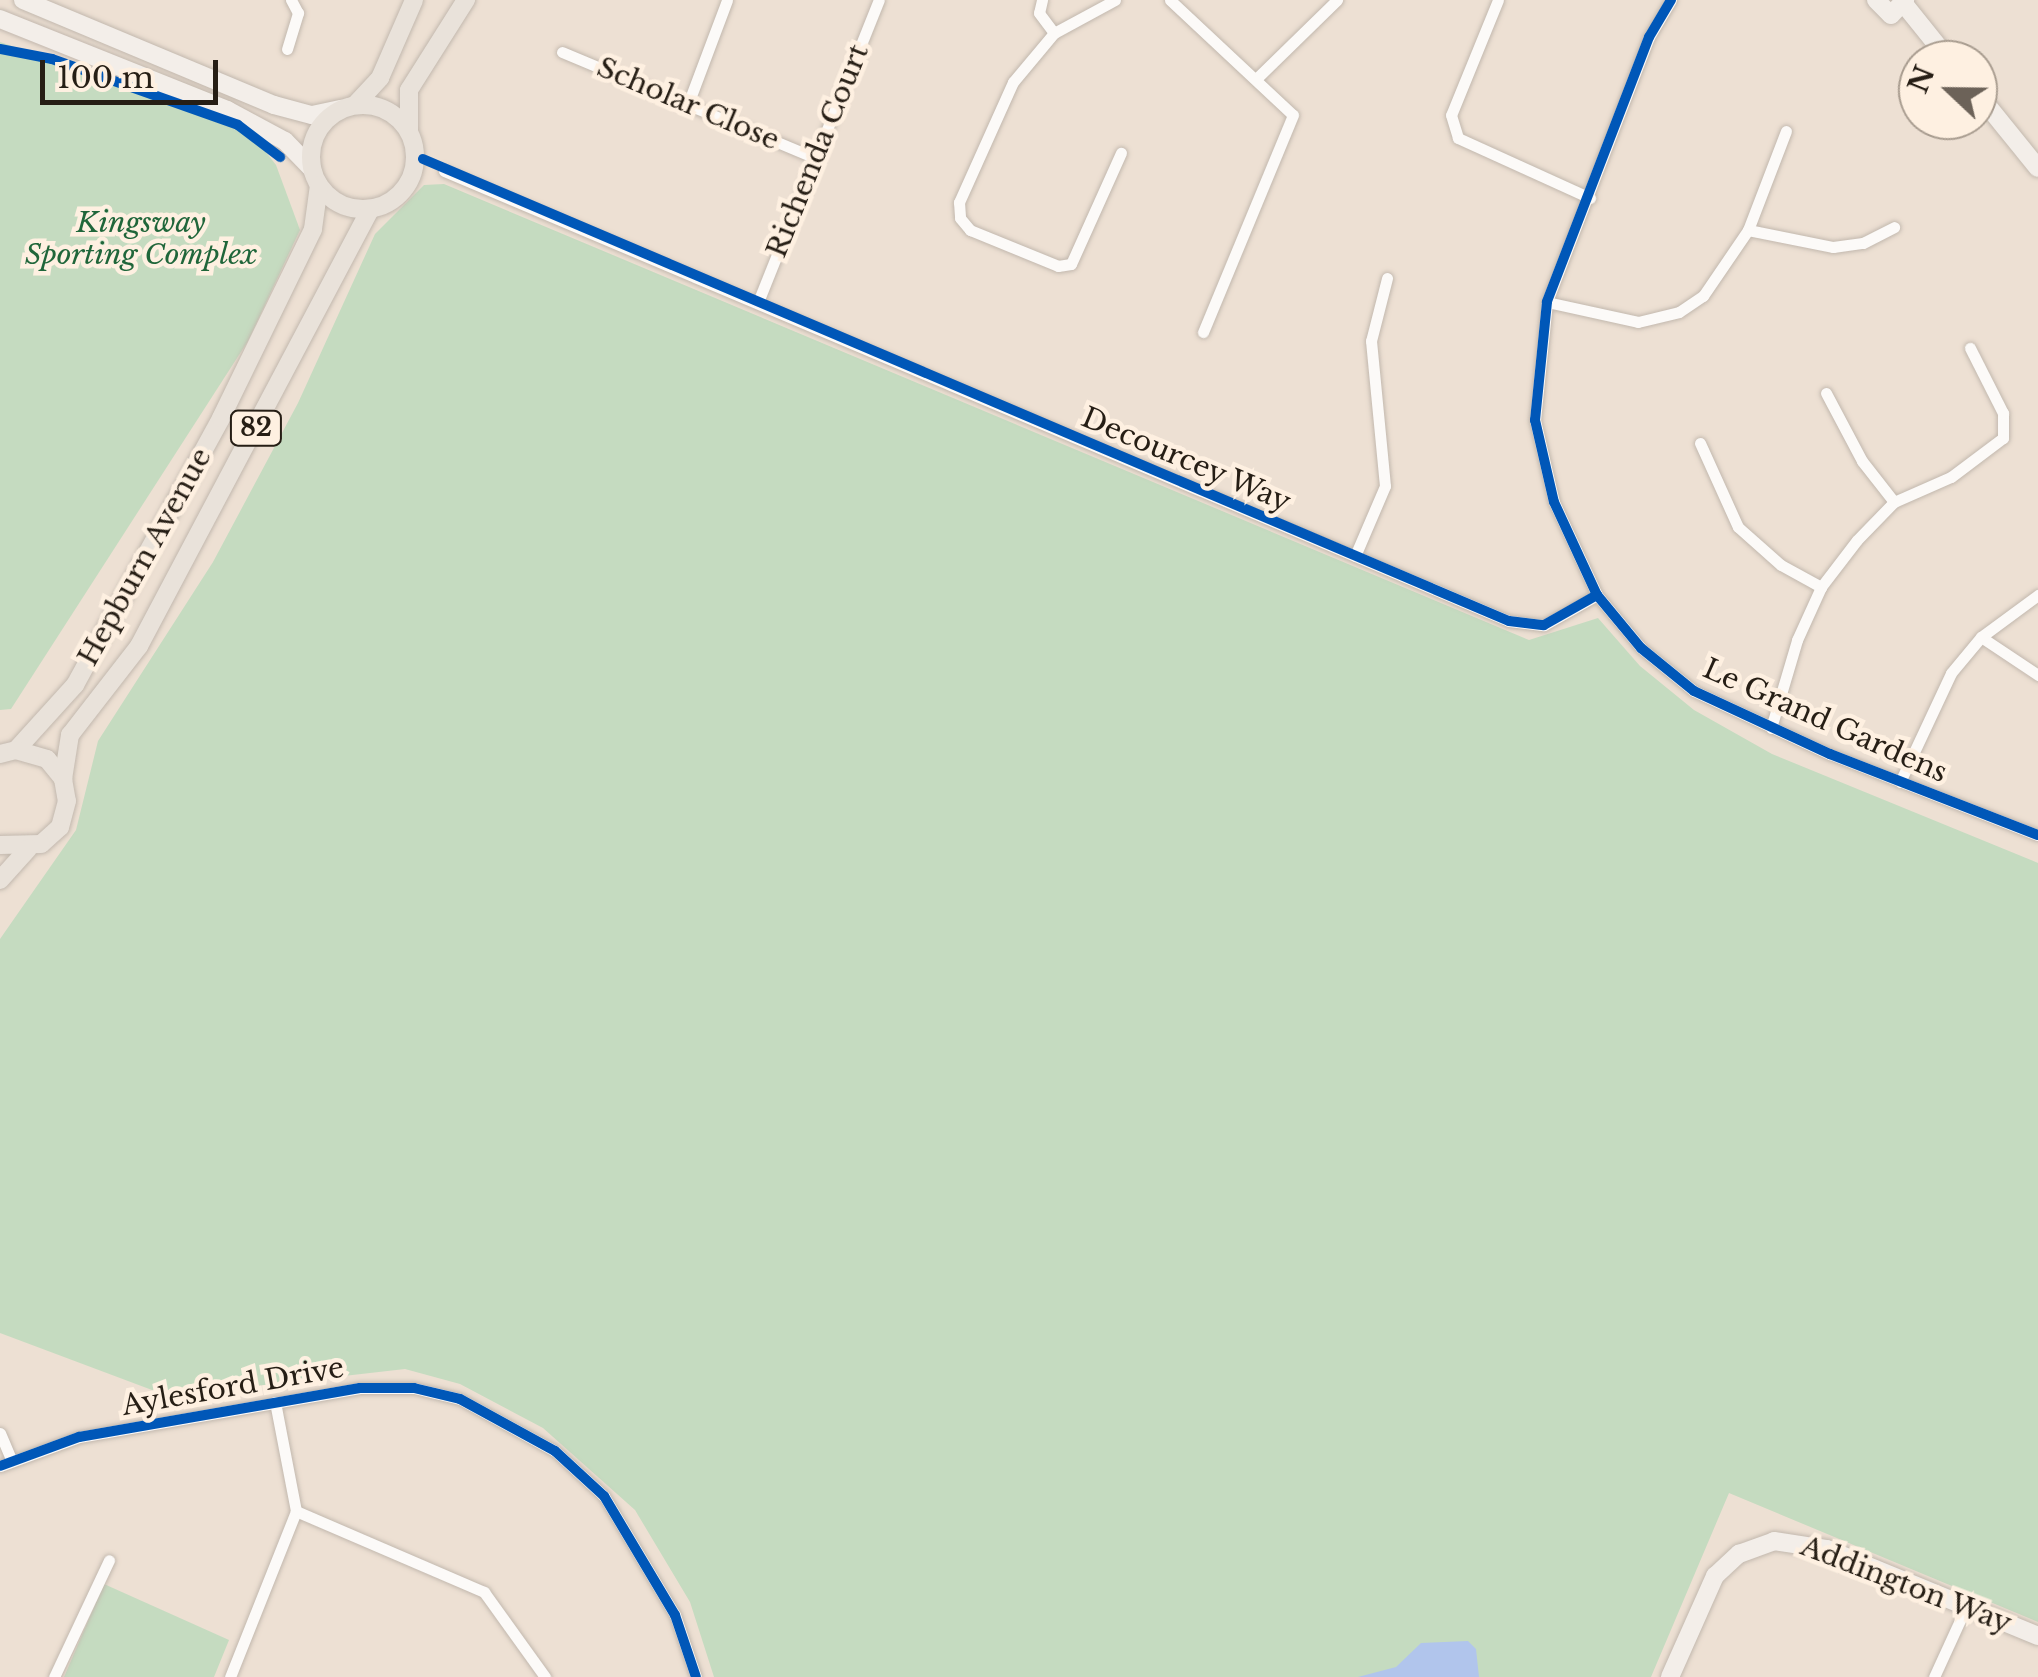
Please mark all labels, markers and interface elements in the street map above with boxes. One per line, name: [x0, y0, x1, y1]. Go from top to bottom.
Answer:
street label: Richenda Court: [760, 39, 876, 263]
scale bar: [45, 40, 222, 102]
north arrow: [1898, 40, 1998, 140]
street label: Scholar Close: [592, 50, 784, 158]
text: 100 m: [57, 59, 154, 96]
text: N: [1900, 61, 1943, 98]
park label: Kingsway Sporting Complex: [25, 206, 257, 272]
street label: Decourcey Way: [1076, 400, 1296, 520]
road number: 82: [228, 408, 284, 448]
street label: Hepburn Avenue: [71, 442, 219, 672]
street label: Le Grand Gardens: [1698, 652, 1952, 790]
street label: Aylesford Drive: [119, 1351, 347, 1423]
street label: Addington Way: [1795, 1529, 2017, 1641]

